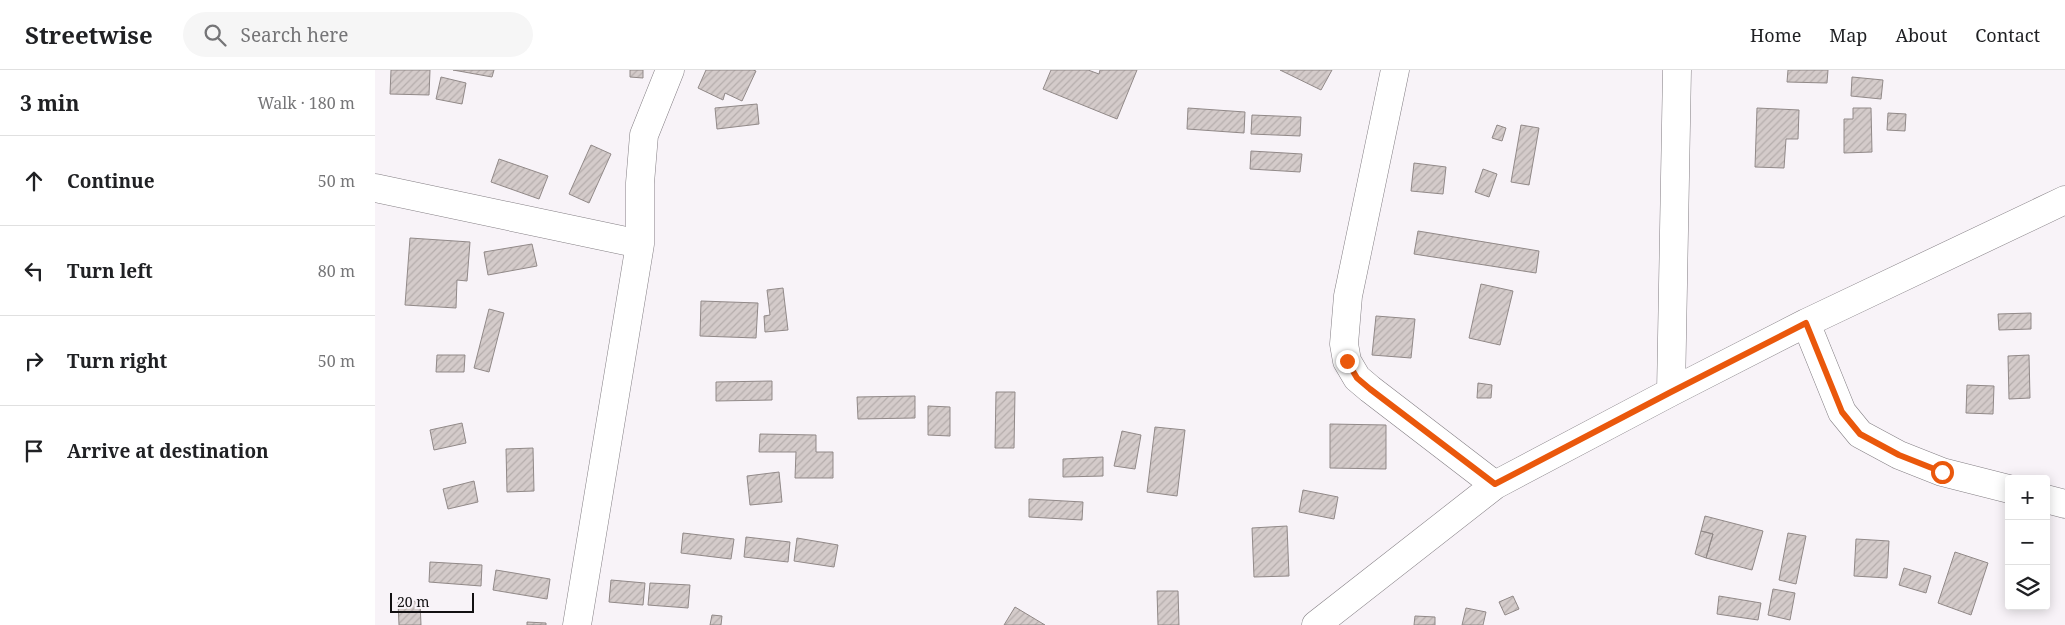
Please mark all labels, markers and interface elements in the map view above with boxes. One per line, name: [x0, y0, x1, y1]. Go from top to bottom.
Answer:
search box: [183, 12, 533, 57]
text: Streetwise: [25, 18, 153, 51]
icon: search: [201, 21, 229, 49]
text: Search here: [241, 22, 348, 48]
text: Home: [1750, 23, 1801, 47]
text: Map: [1829, 23, 1867, 47]
text: About: [1895, 23, 1947, 47]
text: Contact: [1975, 23, 2040, 47]
text: 3 min: [20, 89, 79, 117]
text: Walk · 180 m: [258, 92, 355, 114]
icon: ahead: [20, 167, 48, 195]
text: Continue: [67, 168, 155, 194]
text: 50 m: [318, 170, 355, 192]
icon: left: [20, 257, 48, 285]
text: Turn left: [67, 258, 153, 284]
text: 80 m: [318, 260, 355, 282]
icon: right: [20, 347, 48, 375]
text: Turn right: [67, 348, 167, 374]
text: 50 m: [318, 350, 355, 372]
route end: [1336, 350, 1359, 373]
icon: arrive: [20, 437, 48, 465]
text: Arrive at destination: [67, 438, 269, 464]
route start: [1931, 461, 1954, 484]
map controls: [2005, 475, 2050, 610]
button: +: [2005, 475, 2050, 520]
button: −: [2005, 520, 2050, 565]
button: layers: [2005, 565, 2050, 610]
scale bar: [390, 590, 474, 613]
text: 20 m: [397, 592, 430, 611]

